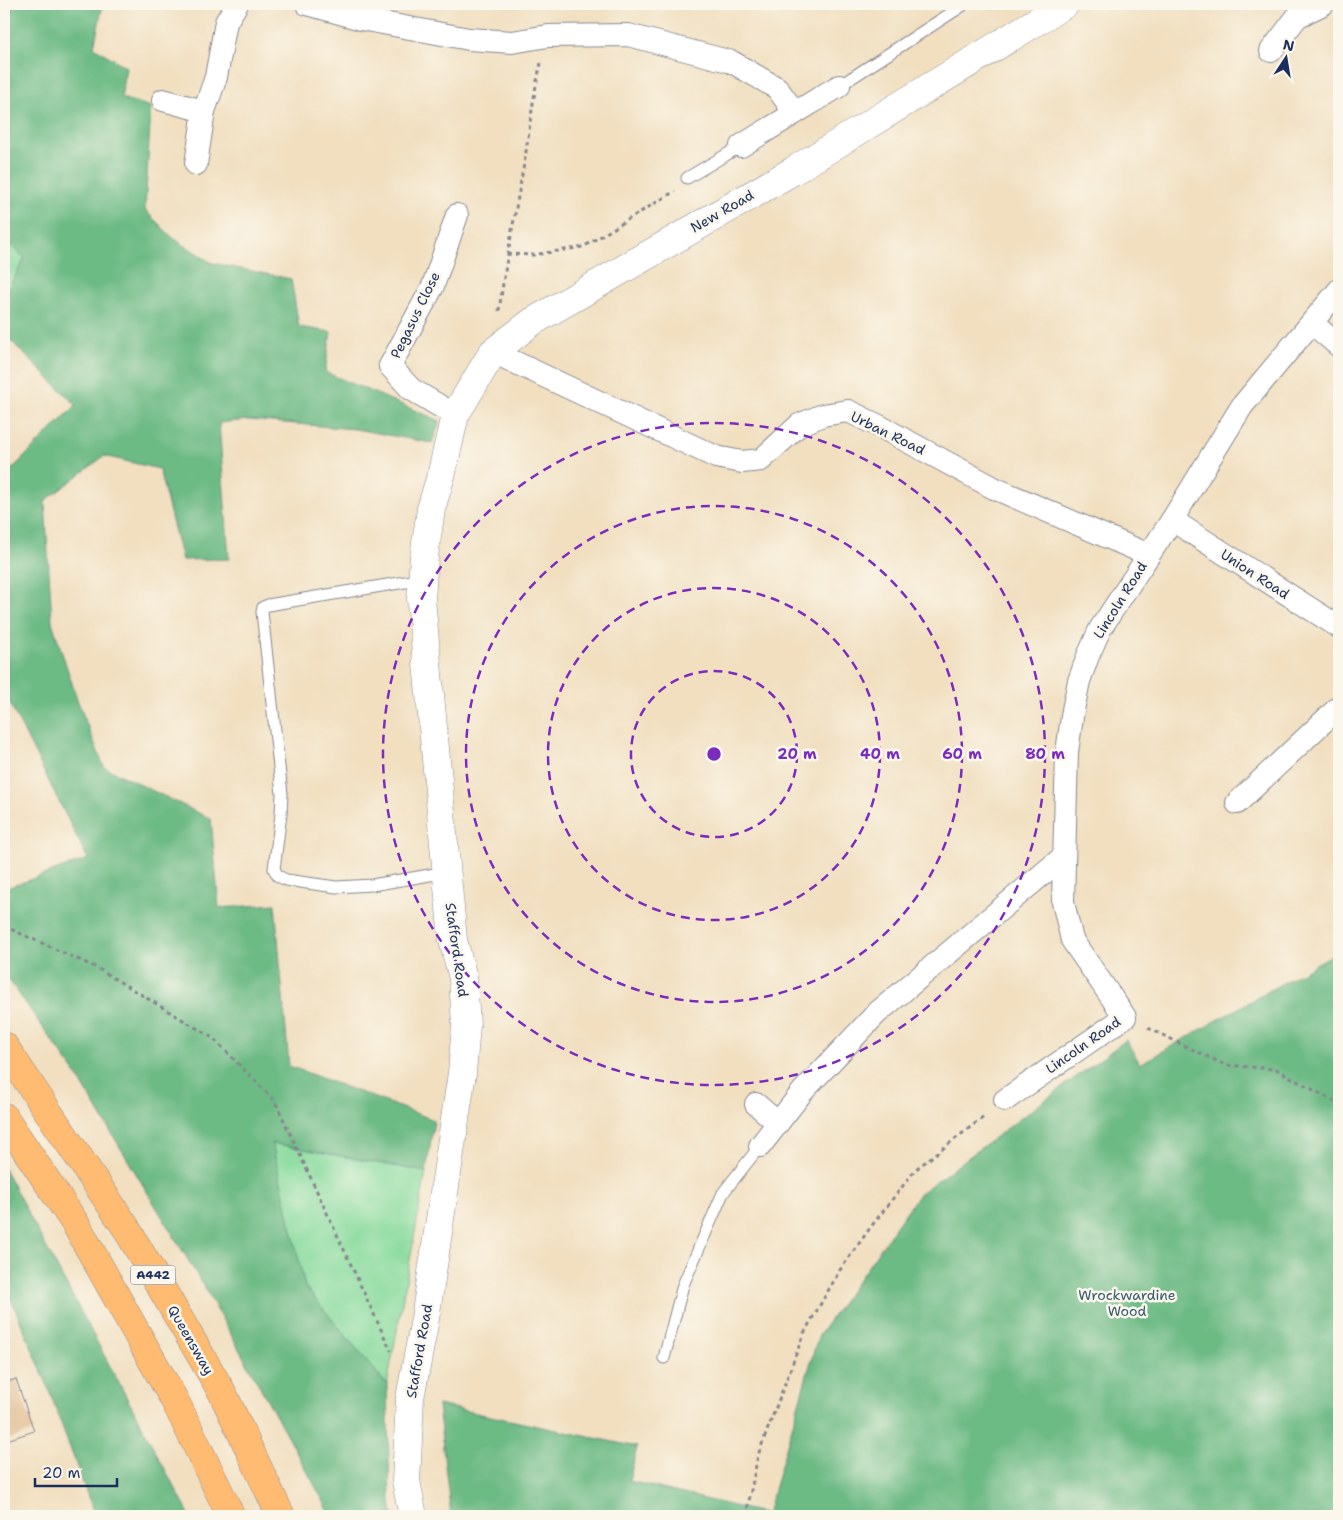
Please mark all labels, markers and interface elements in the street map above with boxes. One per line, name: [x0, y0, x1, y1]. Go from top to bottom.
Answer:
north arrow: [1260, 32, 1310, 82]
text: N: [1281, 35, 1296, 55]
street label: New Road: [687, 186, 757, 236]
street label: Pegasus Close: [386, 269, 444, 361]
street label: Urban Road: [848, 407, 928, 459]
street label: Union Road: [1217, 545, 1293, 603]
street label: Lincoln Road: [1089, 558, 1151, 642]
text: 20 m: [777, 744, 817, 764]
text: 40 m: [860, 744, 900, 764]
text: 60 m: [942, 744, 982, 764]
text: 80 m: [1025, 744, 1065, 764]
centre of rings: [705, 745, 723, 763]
street label: Stafford Road: [441, 902, 473, 998]
street label: Lincoln Road: [1042, 1012, 1124, 1077]
road number: A442: [130, 1266, 176, 1284]
park label: Wrockwardine Wood: [1078, 1286, 1176, 1320]
street label: Queensway: [164, 1302, 218, 1378]
street label: Stafford Road: [402, 1302, 436, 1399]
scale bar: [35, 1455, 118, 1487]
text: 20 m: [42, 1463, 81, 1483]

